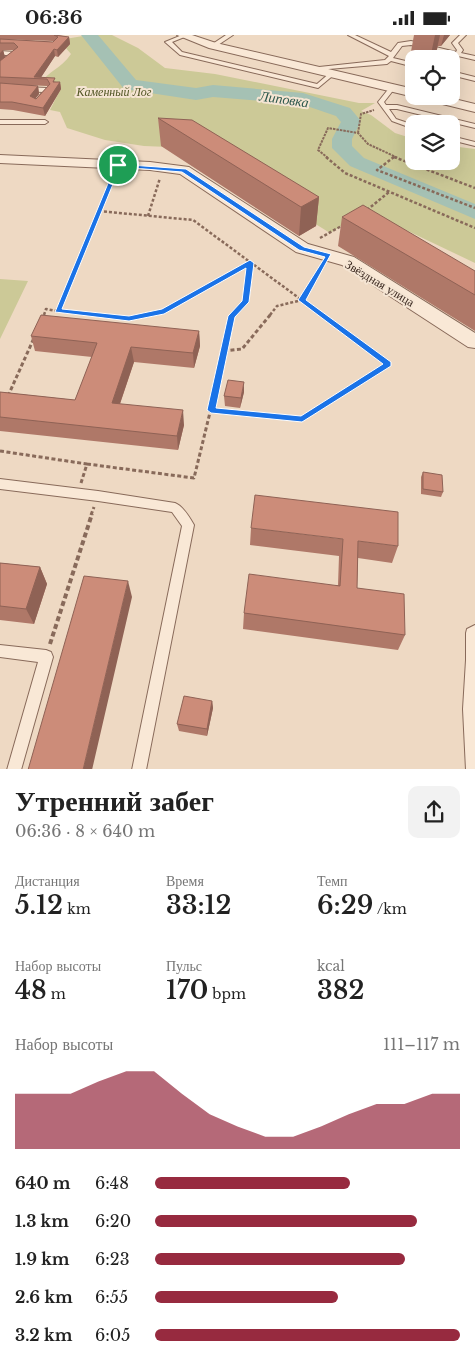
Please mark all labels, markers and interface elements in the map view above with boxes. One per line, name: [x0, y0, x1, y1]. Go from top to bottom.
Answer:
text: 06:36: [25, 6, 82, 29]
map controls: [405, 50, 460, 170]
button: locate: [405, 50, 460, 105]
park label: Каменный Лог: [75, 84, 152, 99]
water label: Липовка: [257, 86, 310, 111]
button: layers: [405, 115, 460, 170]
pin: [97, 144, 139, 186]
icon: arrive: [104, 151, 132, 179]
street label: Звёздная улица: [343, 256, 418, 310]
text: Утренний забег: [15, 784, 214, 819]
button: share: [408, 786, 460, 838]
text: 06:36 · 8 × 640 m: [15, 821, 155, 841]
text: Дистанция: [15, 872, 80, 890]
text: Время: [166, 872, 204, 890]
text: Темп: [317, 872, 348, 890]
text: 5.12: [15, 890, 63, 921]
text: 33:12: [166, 890, 232, 921]
text: 6:29: [317, 890, 373, 921]
text: km: [63, 900, 91, 918]
text: /km: [373, 900, 407, 918]
text: Набор высоты: [15, 957, 101, 975]
text: Пульс: [166, 957, 202, 975]
text: kcal: [317, 957, 345, 975]
text: 48: [15, 975, 47, 1006]
text: 170: [166, 975, 208, 1006]
text: 382: [317, 975, 364, 1006]
text: m: [47, 985, 66, 1003]
text: bpm: [208, 985, 246, 1003]
text: Набор высоты: [15, 1034, 113, 1054]
text: 111–117 m: [383, 1034, 460, 1054]
text: 640 m: [15, 1173, 70, 1193]
text: 6:48: [95, 1173, 129, 1193]
text: 1.3 km: [15, 1211, 69, 1231]
text: 6:20: [95, 1211, 131, 1231]
text: 1.9 km: [15, 1249, 70, 1269]
text: 6:23: [95, 1249, 130, 1269]
text: 2.6 km: [15, 1287, 73, 1307]
text: 6:55: [95, 1287, 128, 1307]
text: 3.2 km: [15, 1325, 72, 1345]
text: 6:05: [95, 1325, 130, 1345]

